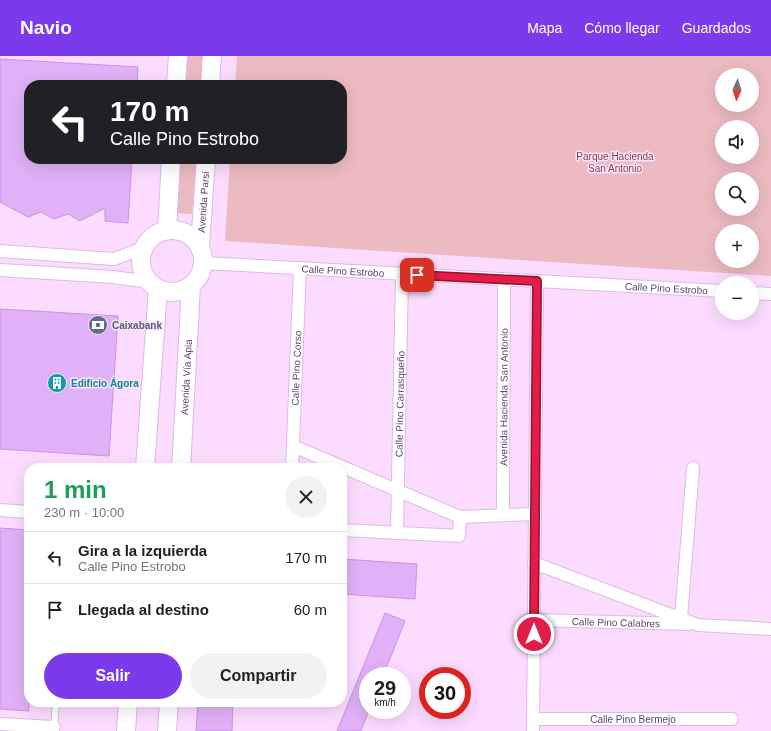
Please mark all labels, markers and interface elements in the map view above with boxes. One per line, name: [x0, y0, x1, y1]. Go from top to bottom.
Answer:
text: Navio: [20, 17, 72, 38]
text: Mapa: [527, 20, 562, 36]
text: Cómo llegar: [584, 20, 660, 36]
text: Guardados: [682, 20, 751, 36]
north arrow: [715, 68, 759, 112]
map controls: [715, 68, 759, 320]
icon: left: [44, 96, 96, 148]
text: 170 m: [110, 96, 189, 127]
button: sound: [715, 120, 759, 164]
text: Calle Pino Estrobo: [110, 129, 259, 149]
park label: Parque Hacienda San Antonio: [576, 151, 654, 174]
street label: Avenida Parsi: [196, 171, 211, 233]
button: search: [715, 172, 759, 216]
button: +: [715, 224, 759, 268]
pin: [400, 258, 434, 292]
street label: Calle Pino Estrobo: [301, 263, 385, 279]
icon: arrive: [406, 264, 428, 286]
button: −: [715, 276, 759, 320]
street label: Calle Pino Estrobo: [625, 281, 708, 296]
bank icon: Caixabank: [87, 314, 109, 336]
place label: Caixabank: [112, 320, 162, 331]
street label: Avenida Hacienda San Antonio: [498, 328, 510, 466]
street label: Calle Pino Corso: [289, 330, 304, 406]
street label: Avenida Vía Apia: [179, 338, 194, 415]
street label: Calle Pino Carrasqueño: [393, 350, 407, 457]
building icon: Edificio Ágora: [46, 372, 68, 394]
place label: Edificio Ágora: [71, 377, 139, 389]
text: 1 min: [44, 476, 107, 503]
button: close: [285, 476, 327, 518]
text: 230 m · 10:00: [44, 505, 124, 520]
text: Gira a la izquierda: [78, 542, 207, 559]
icon: left: [44, 547, 66, 569]
text: 170 m: [285, 549, 327, 566]
text: Calle Pino Estrobo: [78, 559, 186, 574]
icon: arrive: [44, 599, 66, 621]
text: Llegada al destino: [78, 601, 209, 618]
text: 60 m: [294, 601, 327, 618]
position arrow: [513, 613, 555, 655]
street label: Calle Pino Calabres: [572, 616, 660, 629]
button: Salir: [44, 653, 182, 699]
button: Compartir: [190, 653, 327, 699]
speed limit sign: 30: [419, 667, 471, 719]
text: 29: [374, 677, 396, 699]
text: km/h: [374, 697, 396, 708]
street label: Calle Pino Bermejo: [590, 714, 676, 725]

